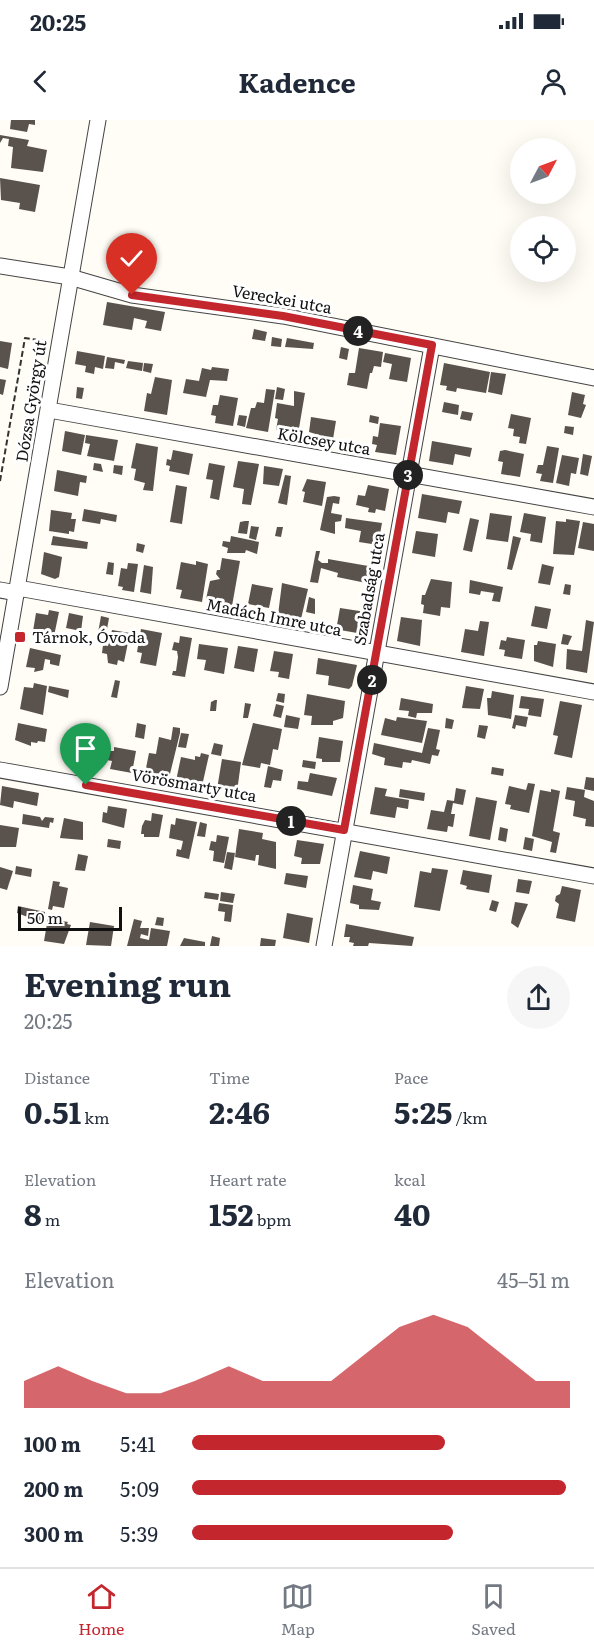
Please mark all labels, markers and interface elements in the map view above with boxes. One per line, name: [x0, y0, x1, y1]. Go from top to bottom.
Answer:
text: 20:25: [30, 5, 86, 38]
text: Kadence: [238, 61, 356, 101]
icon: back: [24, 65, 57, 98]
icon: person: [537, 65, 570, 98]
north arrow: [510, 138, 576, 204]
map controls: [510, 138, 576, 282]
button: locate: [510, 216, 576, 282]
pin: [106, 233, 157, 295]
icon: check: [115, 242, 148, 275]
street label: Vereckei utca: [230, 277, 334, 319]
pin: 4: [343, 316, 373, 346]
text: 4: [353, 319, 363, 343]
street label: Dózsa György út: [9, 338, 52, 464]
street label: Kölcsey utca: [276, 420, 373, 460]
pin: 3: [393, 460, 423, 490]
text: 3: [404, 463, 412, 487]
street label: Szabadság utca: [346, 530, 390, 647]
street label: Madách Imre utca: [204, 591, 344, 641]
place label: Tárnok, Óvoda: [32, 624, 146, 648]
marker: Tárnok, Óvoda: [13, 630, 27, 644]
pin: 2: [357, 665, 387, 695]
text: 2: [368, 668, 376, 692]
pin: [60, 723, 111, 785]
icon: arrive: [69, 732, 102, 765]
street label: Vörösmarty utca: [130, 761, 259, 807]
pin: 1: [276, 806, 306, 836]
text: 1: [288, 809, 294, 833]
scale bar: [18, 904, 122, 932]
text: 50 m: [27, 905, 63, 929]
text: Evening run: [24, 958, 231, 1007]
button: share: [507, 966, 570, 1029]
text: 20:25: [24, 1005, 72, 1035]
text: Distance: [24, 1065, 90, 1089]
text: Time: [209, 1065, 250, 1089]
text: Pace: [394, 1065, 428, 1089]
text: 0.51: [24, 1089, 81, 1133]
text: 2:46: [209, 1089, 270, 1133]
text: 5:25: [394, 1089, 452, 1133]
text: km: [81, 1105, 109, 1129]
text: /km: [452, 1105, 488, 1129]
text: Elevation: [24, 1167, 96, 1191]
text: Heart rate: [209, 1167, 287, 1191]
text: kcal: [394, 1167, 426, 1191]
text: 8: [24, 1191, 42, 1235]
text: 152: [209, 1191, 254, 1235]
text: 40: [394, 1191, 431, 1235]
text: m: [42, 1207, 60, 1231]
text: bpm: [254, 1207, 292, 1231]
text: Elevation: [24, 1264, 114, 1294]
text: 45–51 m: [497, 1264, 570, 1294]
text: 100 m: [24, 1428, 81, 1458]
text: 5:41: [120, 1428, 156, 1458]
text: 200 m: [24, 1473, 83, 1503]
text: 5:09: [120, 1473, 159, 1503]
text: 300 m: [24, 1518, 84, 1548]
text: 5:39: [120, 1518, 158, 1548]
tab: Home: [78, 1580, 124, 1640]
tab: Map: [281, 1580, 315, 1640]
tab: Saved: [471, 1580, 516, 1640]

